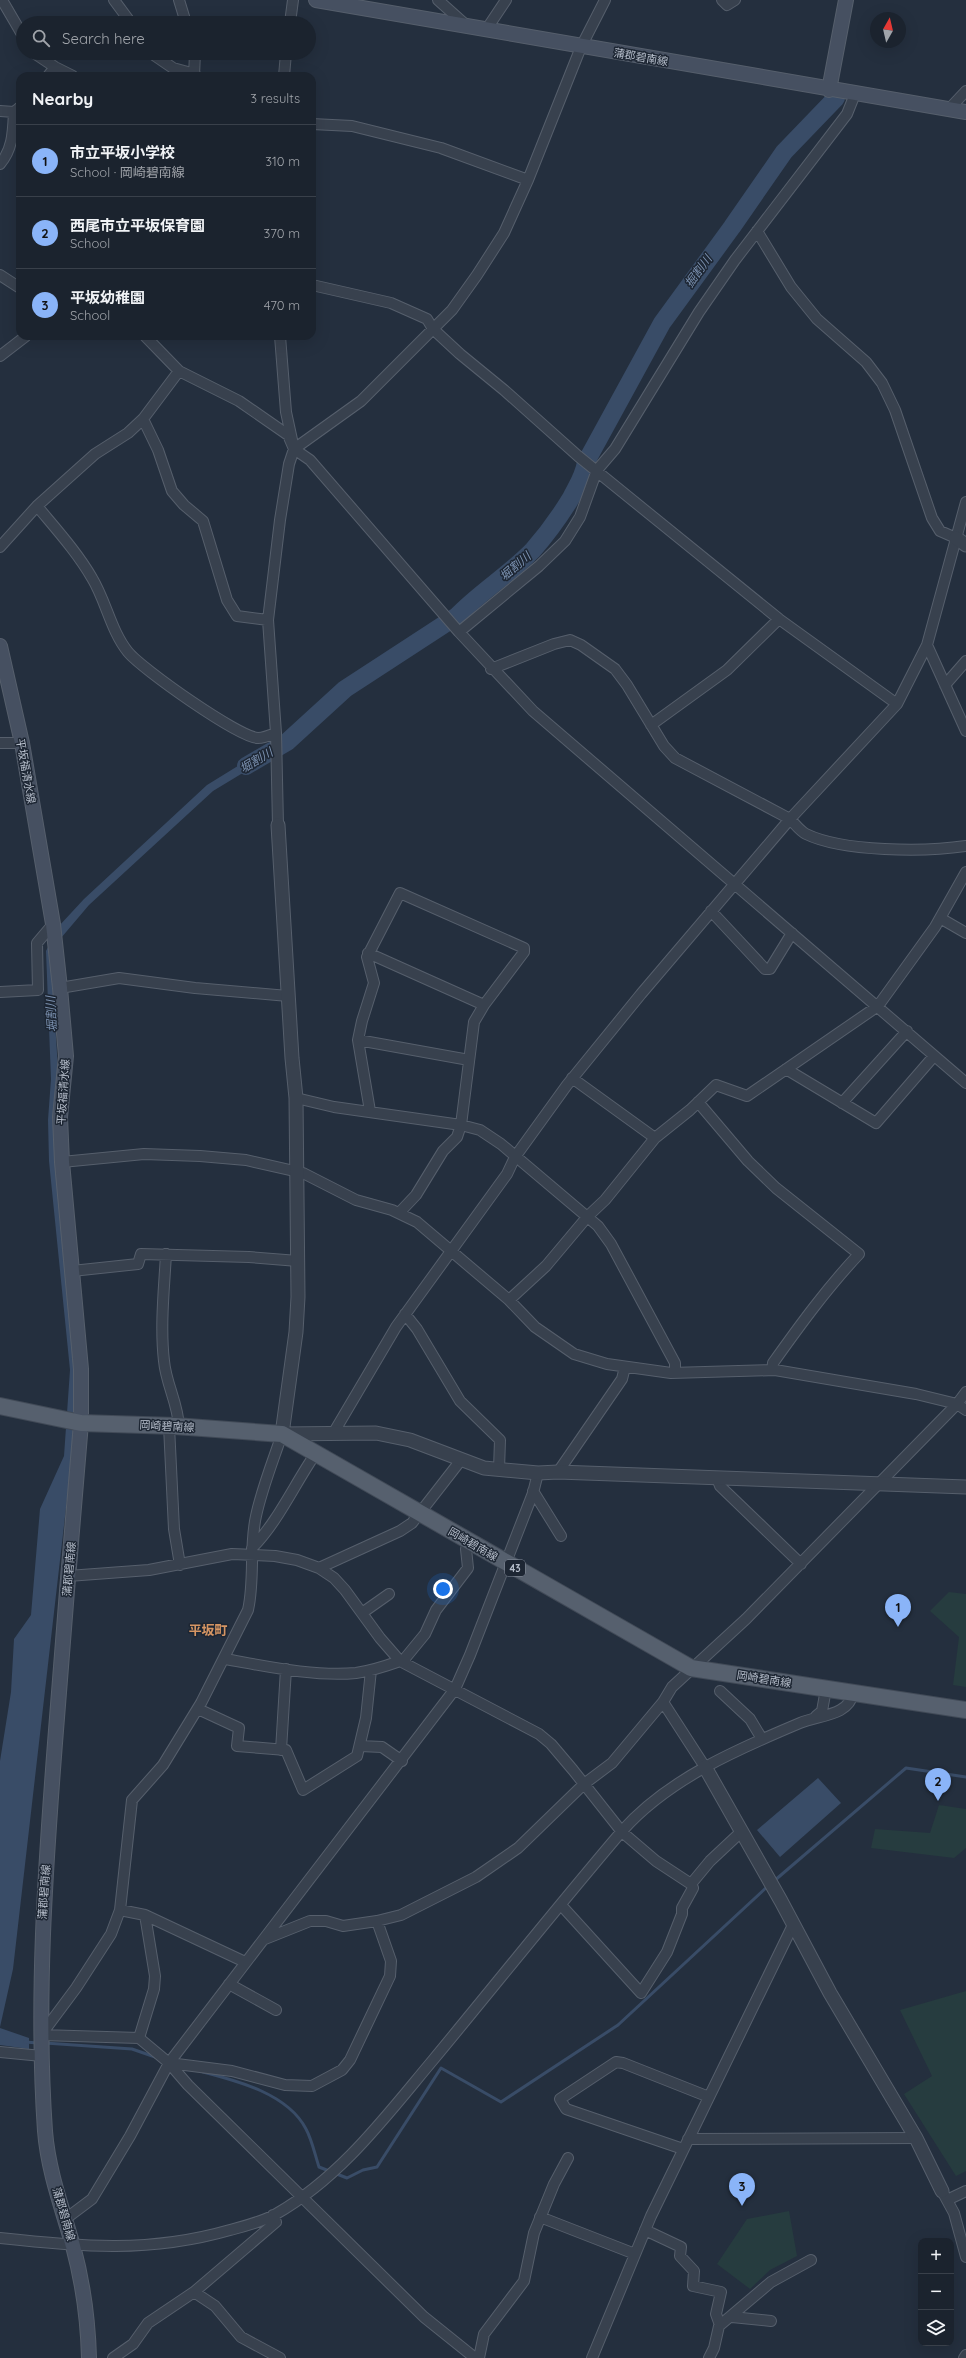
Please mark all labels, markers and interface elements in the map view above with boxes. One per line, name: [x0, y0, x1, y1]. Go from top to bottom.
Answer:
north arrow: [870, 12, 906, 48]
search box: [16, 16, 316, 60]
icon: search: [30, 27, 52, 49]
text: Search here: [62, 29, 145, 48]
street label: 蒲郡碧南線: [613, 45, 669, 69]
text: Nearby: [32, 88, 93, 109]
text: 3 results: [250, 90, 300, 106]
text: 市立平坂小学校: [70, 143, 175, 162]
text: 1: [42, 153, 48, 169]
text: 310 m: [265, 153, 300, 169]
text: School · 岡崎碧南線: [70, 164, 185, 180]
text: 西尾市立平坂保育園: [70, 216, 205, 235]
text: 2: [41, 225, 49, 241]
text: 370 m: [263, 225, 300, 241]
text: School: [70, 235, 110, 251]
water label: 掘割川: [681, 250, 716, 290]
text: 平坂幼稚園: [70, 288, 145, 307]
text: 3: [42, 297, 48, 313]
text: 470 m: [264, 297, 300, 313]
text: School: [70, 307, 110, 323]
water label: 堀割川: [496, 547, 535, 583]
street label: 平坂福清水線: [13, 737, 39, 805]
water label: 堀割川: [237, 743, 277, 776]
water label: 堀割川: [42, 994, 59, 1032]
street label: 平坂福清水線: [54, 1059, 72, 1125]
street label: 岡崎碧南線: [139, 1418, 195, 1434]
street label: 岡崎碧南線: [446, 1524, 500, 1564]
street label: 蒲郡碧南線: [60, 1541, 78, 1597]
road number: 43: [505, 1560, 525, 1576]
your location: [433, 1579, 453, 1599]
pin: 1: [885, 1594, 911, 1627]
district label: 平坂町: [188, 1622, 228, 1638]
street label: 岡崎碧南線: [736, 1668, 792, 1690]
pin: 2: [925, 1768, 951, 1801]
street label: 蒲郡碧南線: [35, 1864, 53, 1920]
pin: 3: [729, 2173, 755, 2206]
street label: 蒲郡碧南線: [50, 2186, 78, 2242]
map controls: [918, 2238, 954, 2346]
button: +: [918, 2238, 954, 2274]
button: −: [918, 2274, 954, 2310]
button: layers: [918, 2310, 954, 2346]

